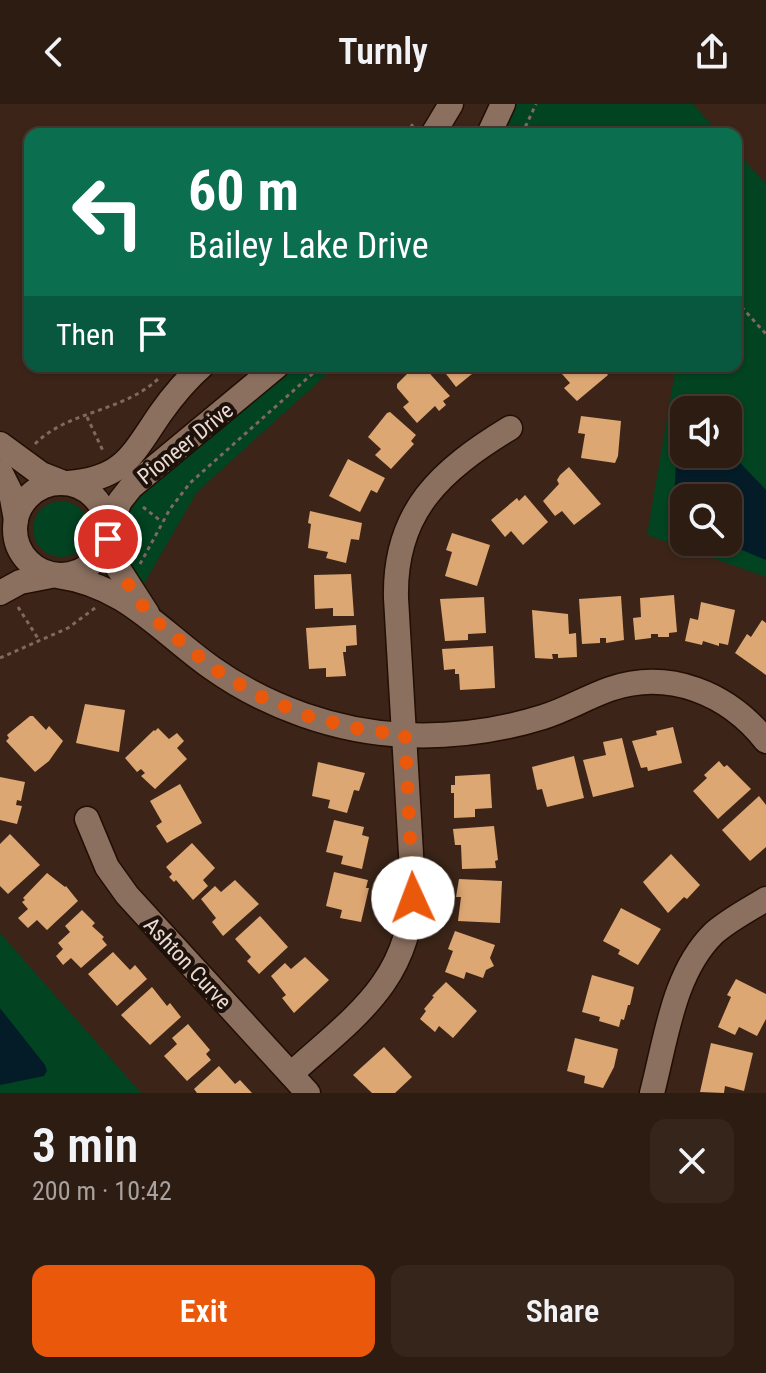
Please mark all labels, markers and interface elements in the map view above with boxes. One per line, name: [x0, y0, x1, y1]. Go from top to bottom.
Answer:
icon: back: [32, 30, 76, 74]
icon: share: [690, 30, 734, 74]
text: Turnly: [338, 31, 428, 73]
text: 60 m: [188, 158, 299, 224]
icon: left: [56, 160, 160, 264]
text: Bailey Lake Drive: [188, 225, 429, 267]
icon: arrive: [131, 312, 175, 356]
text: Then: [56, 317, 115, 352]
map controls: [670, 396, 742, 556]
button: sound: [670, 396, 742, 468]
street label: Pioneer Drive: [133, 397, 238, 489]
button: search: [670, 484, 742, 556]
pin: [74, 505, 142, 573]
icon: arrive: [86, 517, 130, 561]
position arrow: [371, 856, 455, 940]
street label: Ashton Curve: [139, 912, 236, 1014]
text: 3 min: [32, 1117, 138, 1174]
button: close: [650, 1119, 734, 1203]
text: 200 m · 10:42: [32, 1176, 172, 1206]
button: Exit: [32, 1265, 375, 1357]
button: Share: [391, 1265, 734, 1357]

